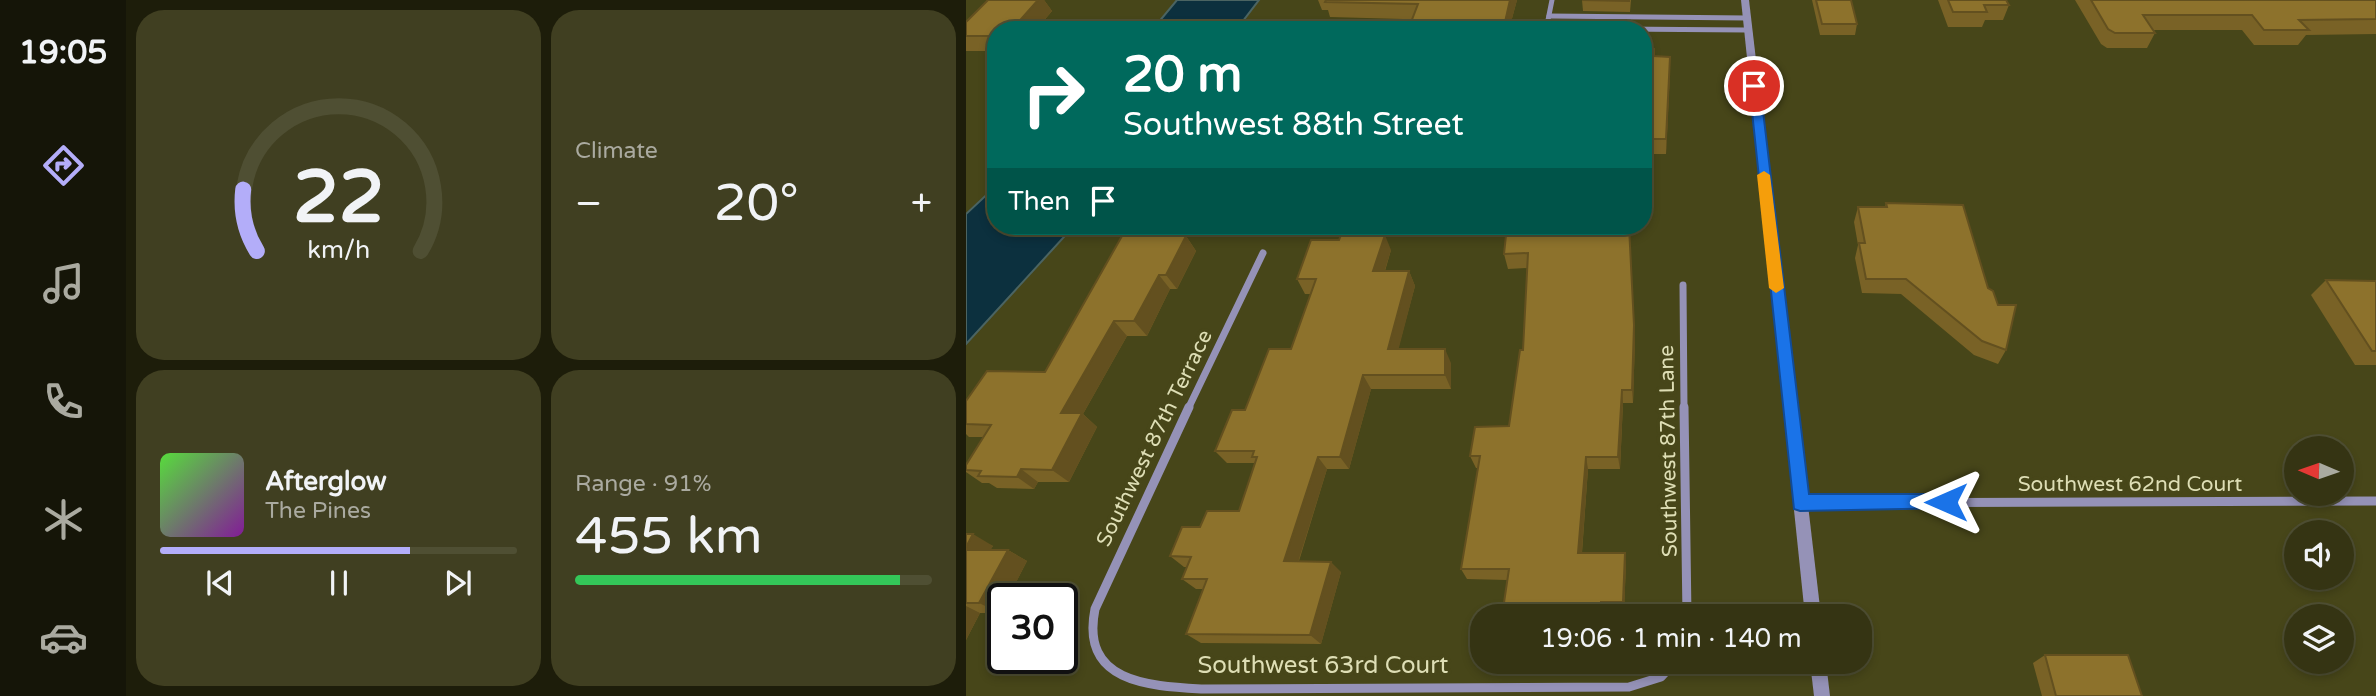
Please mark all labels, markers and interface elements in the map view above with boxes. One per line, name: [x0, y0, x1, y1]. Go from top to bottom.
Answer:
text: 19:05: [19, 34, 107, 72]
text: 20 m: [1123, 46, 1242, 105]
icon: right: [1008, 49, 1099, 140]
pin: [1724, 56, 1784, 116]
icon: arrive: [1735, 67, 1773, 105]
text: Southwest 88th Street: [1123, 106, 1464, 144]
text: Climate: [575, 137, 658, 165]
icon: directions: [39, 141, 88, 190]
text: 22: [293, 154, 384, 242]
text: 20°: [714, 172, 799, 235]
text: −: [575, 181, 602, 227]
text: +: [911, 181, 932, 227]
icon: arrive: [1084, 182, 1122, 220]
text: Then: [1008, 186, 1070, 217]
text: km/h: [307, 235, 370, 265]
icon: music: [39, 259, 88, 308]
street label: Southwest 87th Terrace: [1091, 326, 1218, 551]
street label: Southwest 87th Lane: [1654, 345, 1683, 557]
icon: phone: [39, 377, 88, 426]
north arrow: [2284, 436, 2354, 506]
map controls: [2284, 436, 2354, 674]
position arrow: [1909, 465, 1983, 539]
text: Afterglow: [265, 466, 387, 497]
text: Range · 91%: [575, 470, 711, 498]
street label: Southwest 62nd Court: [2018, 472, 2242, 497]
icon: climate: [39, 495, 88, 544]
text: The Pines: [265, 497, 371, 525]
text: 455 km: [575, 505, 763, 568]
button: sound: [2284, 520, 2354, 590]
icon: previous: [201, 564, 239, 602]
icon: pause: [320, 564, 358, 602]
icon: next: [439, 564, 477, 602]
speed limit sign: 30: [987, 583, 1078, 674]
button: layers: [2284, 604, 2354, 674]
icon: car: [39, 613, 88, 662]
text: 19:06 · 1 min · 140 m: [1540, 623, 1802, 654]
street label: Southwest 63rd Court: [1197, 651, 1449, 680]

